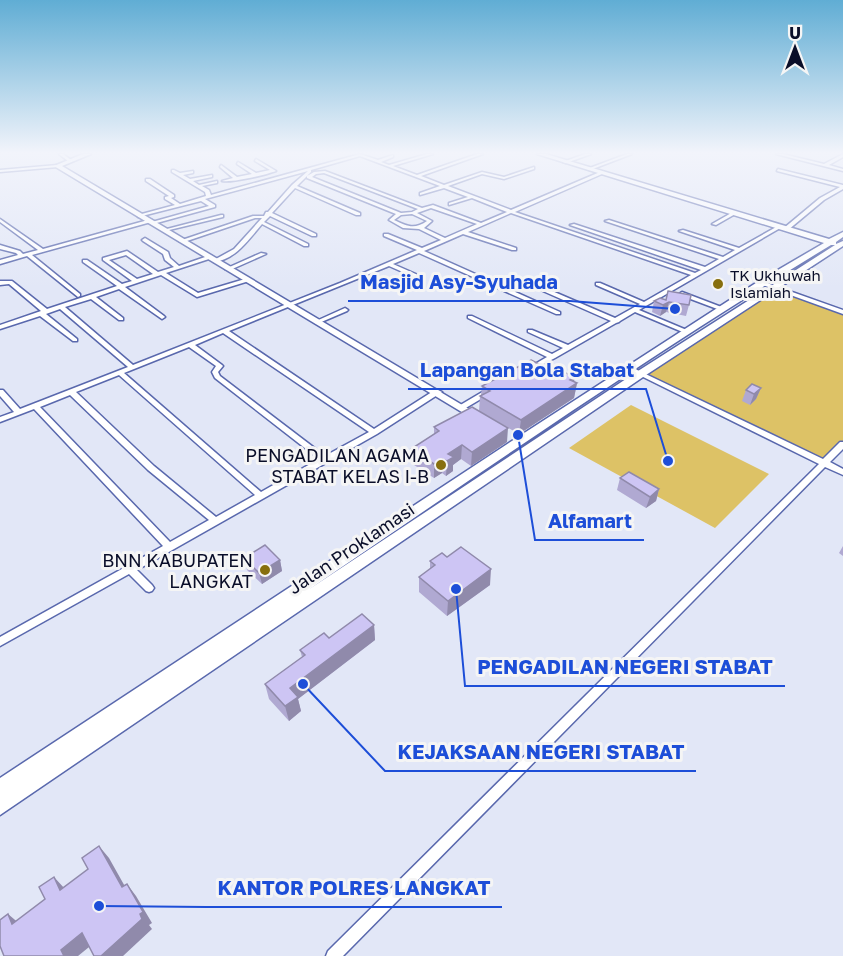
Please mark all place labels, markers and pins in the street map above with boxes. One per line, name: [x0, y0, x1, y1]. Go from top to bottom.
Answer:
callout: Masjid Asy-Syuhada: [348, 263, 570, 301]
place label: TK Ukhuwah Islamiah: [730, 266, 821, 301]
marker: TK Ukhuwah Islamiah: [711, 277, 725, 291]
callout: Lapangan Bola Stabat: [408, 351, 646, 389]
place label: PENGADILAN AGAMA STABAT KELAS I-B: [245, 444, 429, 487]
marker: PENGADILAN AGAMA STABAT KELAS I-B: [434, 458, 448, 472]
callout: Alfamart: [535, 502, 644, 540]
place label: BNN KABUPATEN LANGKAT: [102, 549, 253, 592]
marker: BNN KABUPATEN LANGKAT: [258, 563, 272, 577]
callout: PENGADILAN NEGERI STABAT: [465, 648, 785, 686]
callout: KEJAKSAAN NEGERI STABAT: [385, 733, 696, 771]
callout: KANTOR POLRES LANGKAT: [206, 869, 502, 907]

